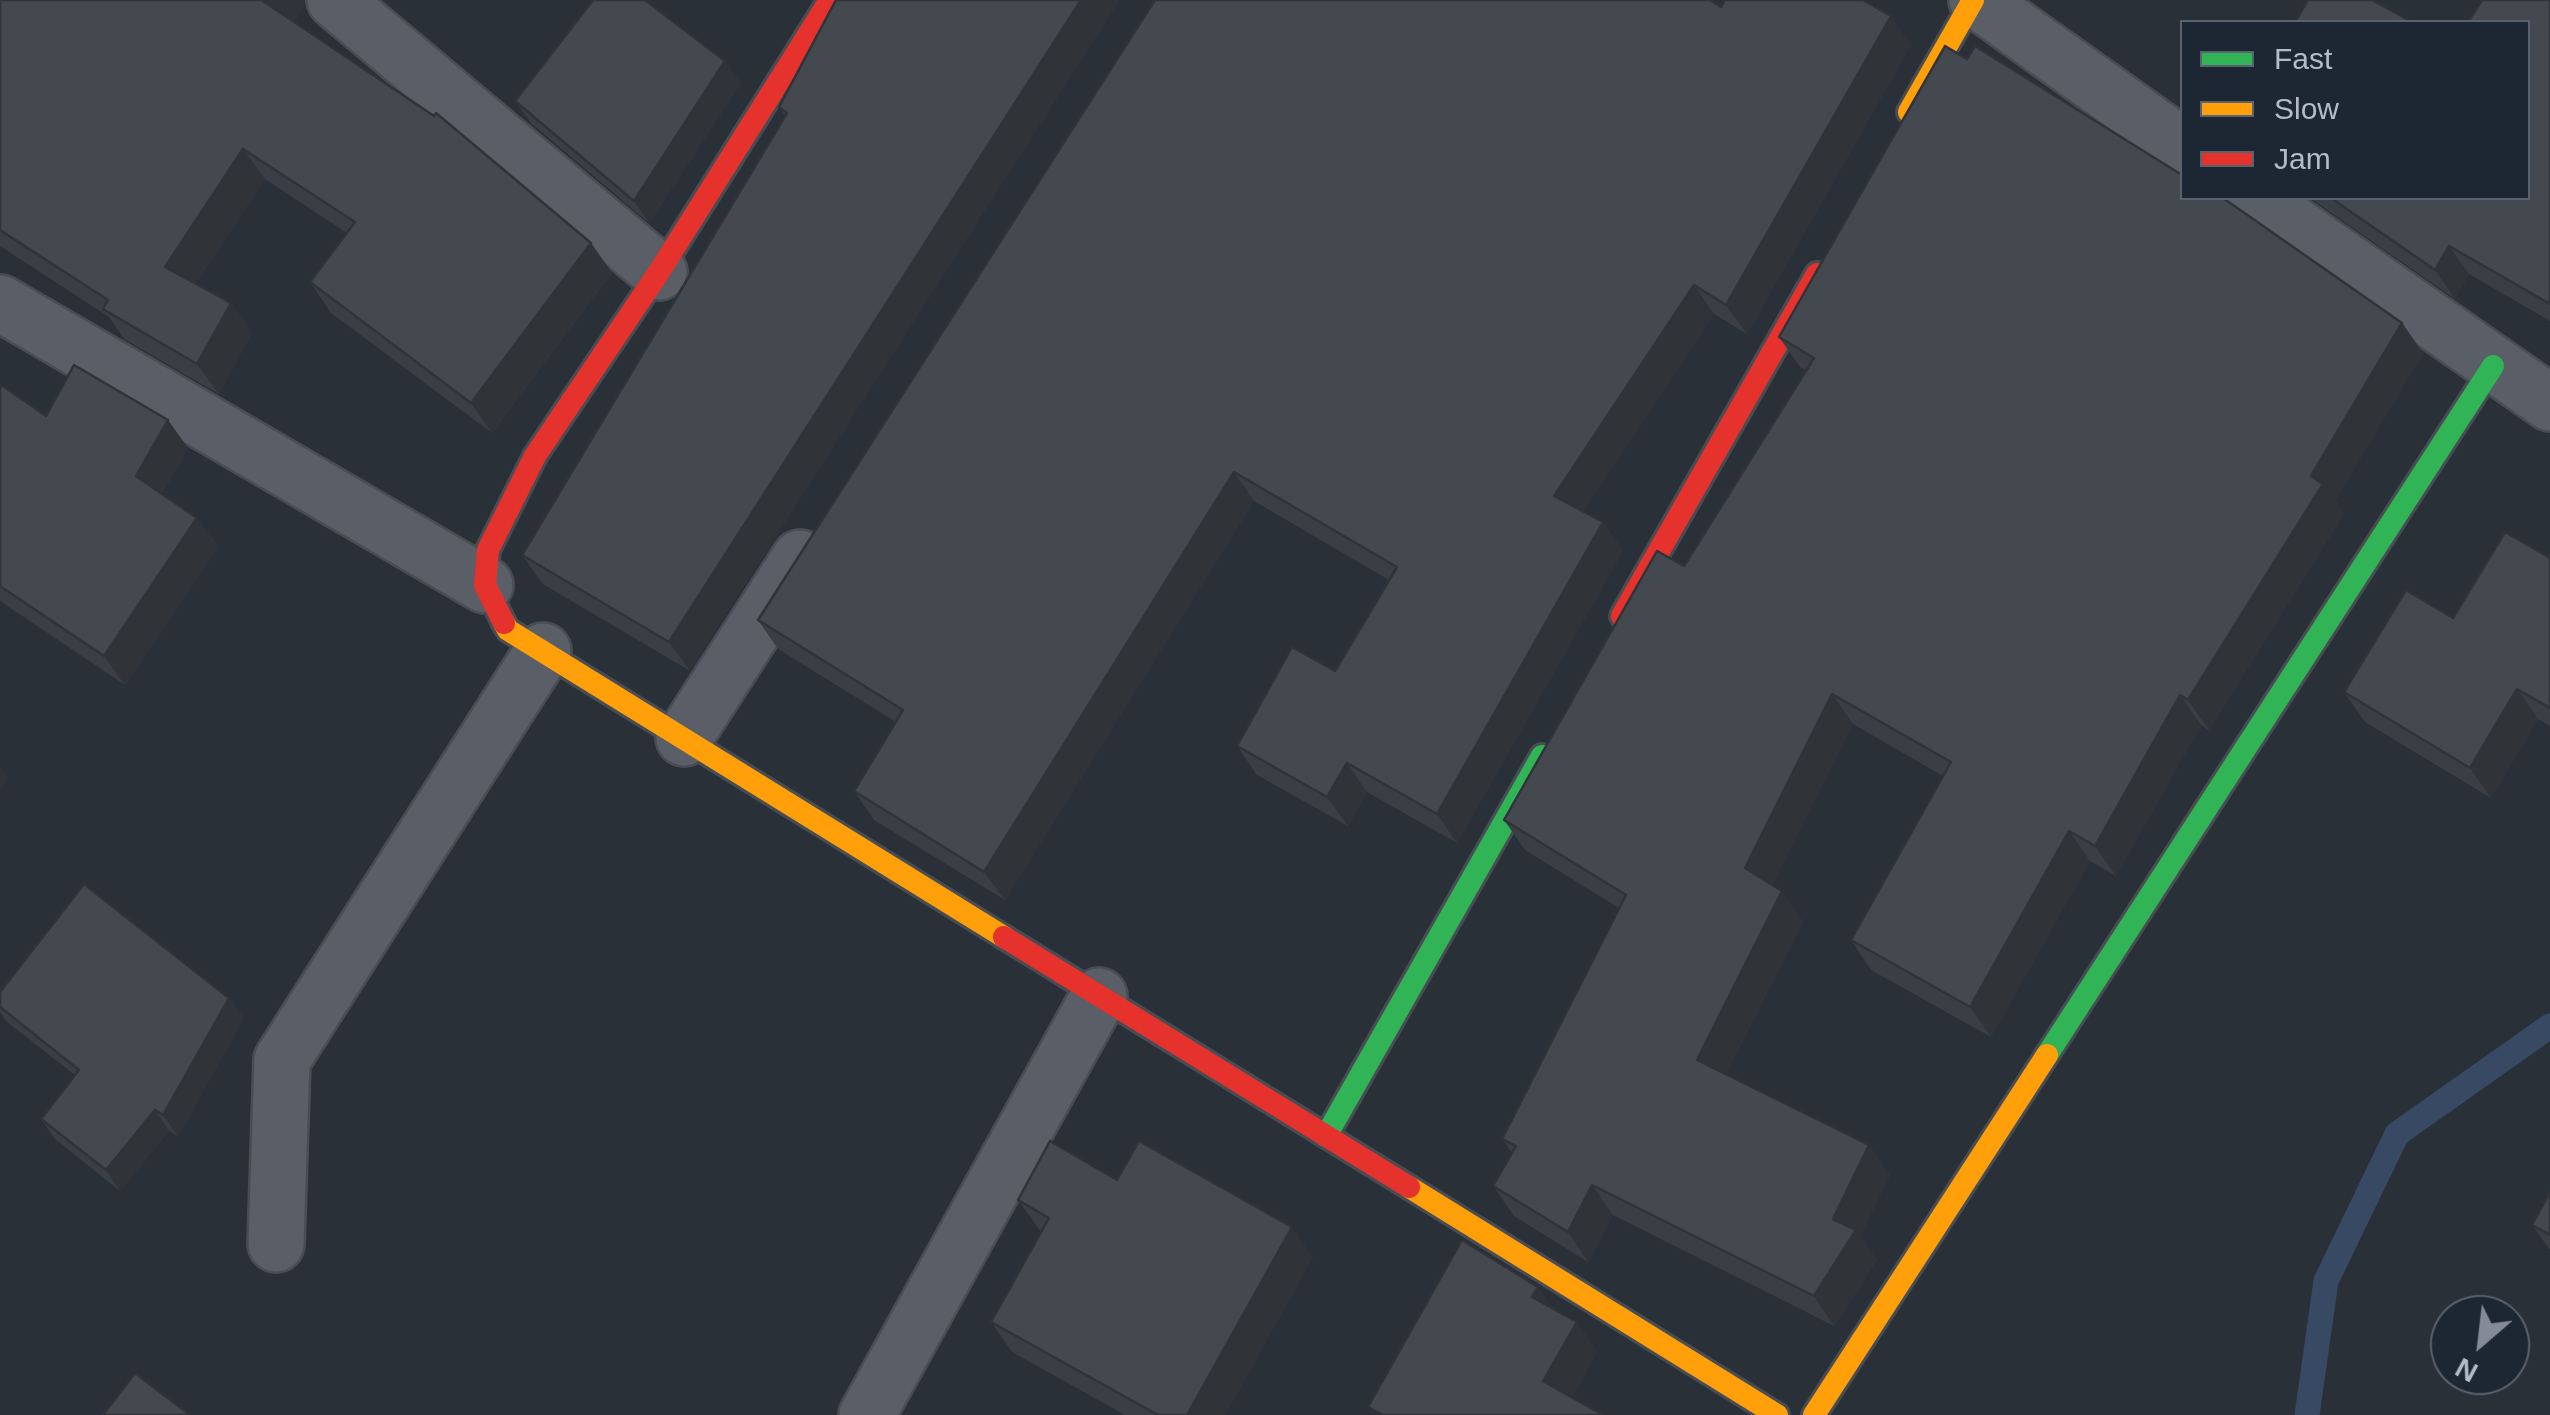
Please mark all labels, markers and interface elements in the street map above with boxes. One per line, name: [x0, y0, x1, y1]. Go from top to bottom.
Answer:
legend: [2180, 20, 2530, 200]
text: Fast: [2274, 42, 2332, 75]
text: Slow: [2274, 92, 2339, 125]
text: Jam: [2274, 142, 2331, 175]
north arrow: [2430, 1295, 2530, 1395]
text: N: [2450, 1352, 2483, 1389]

